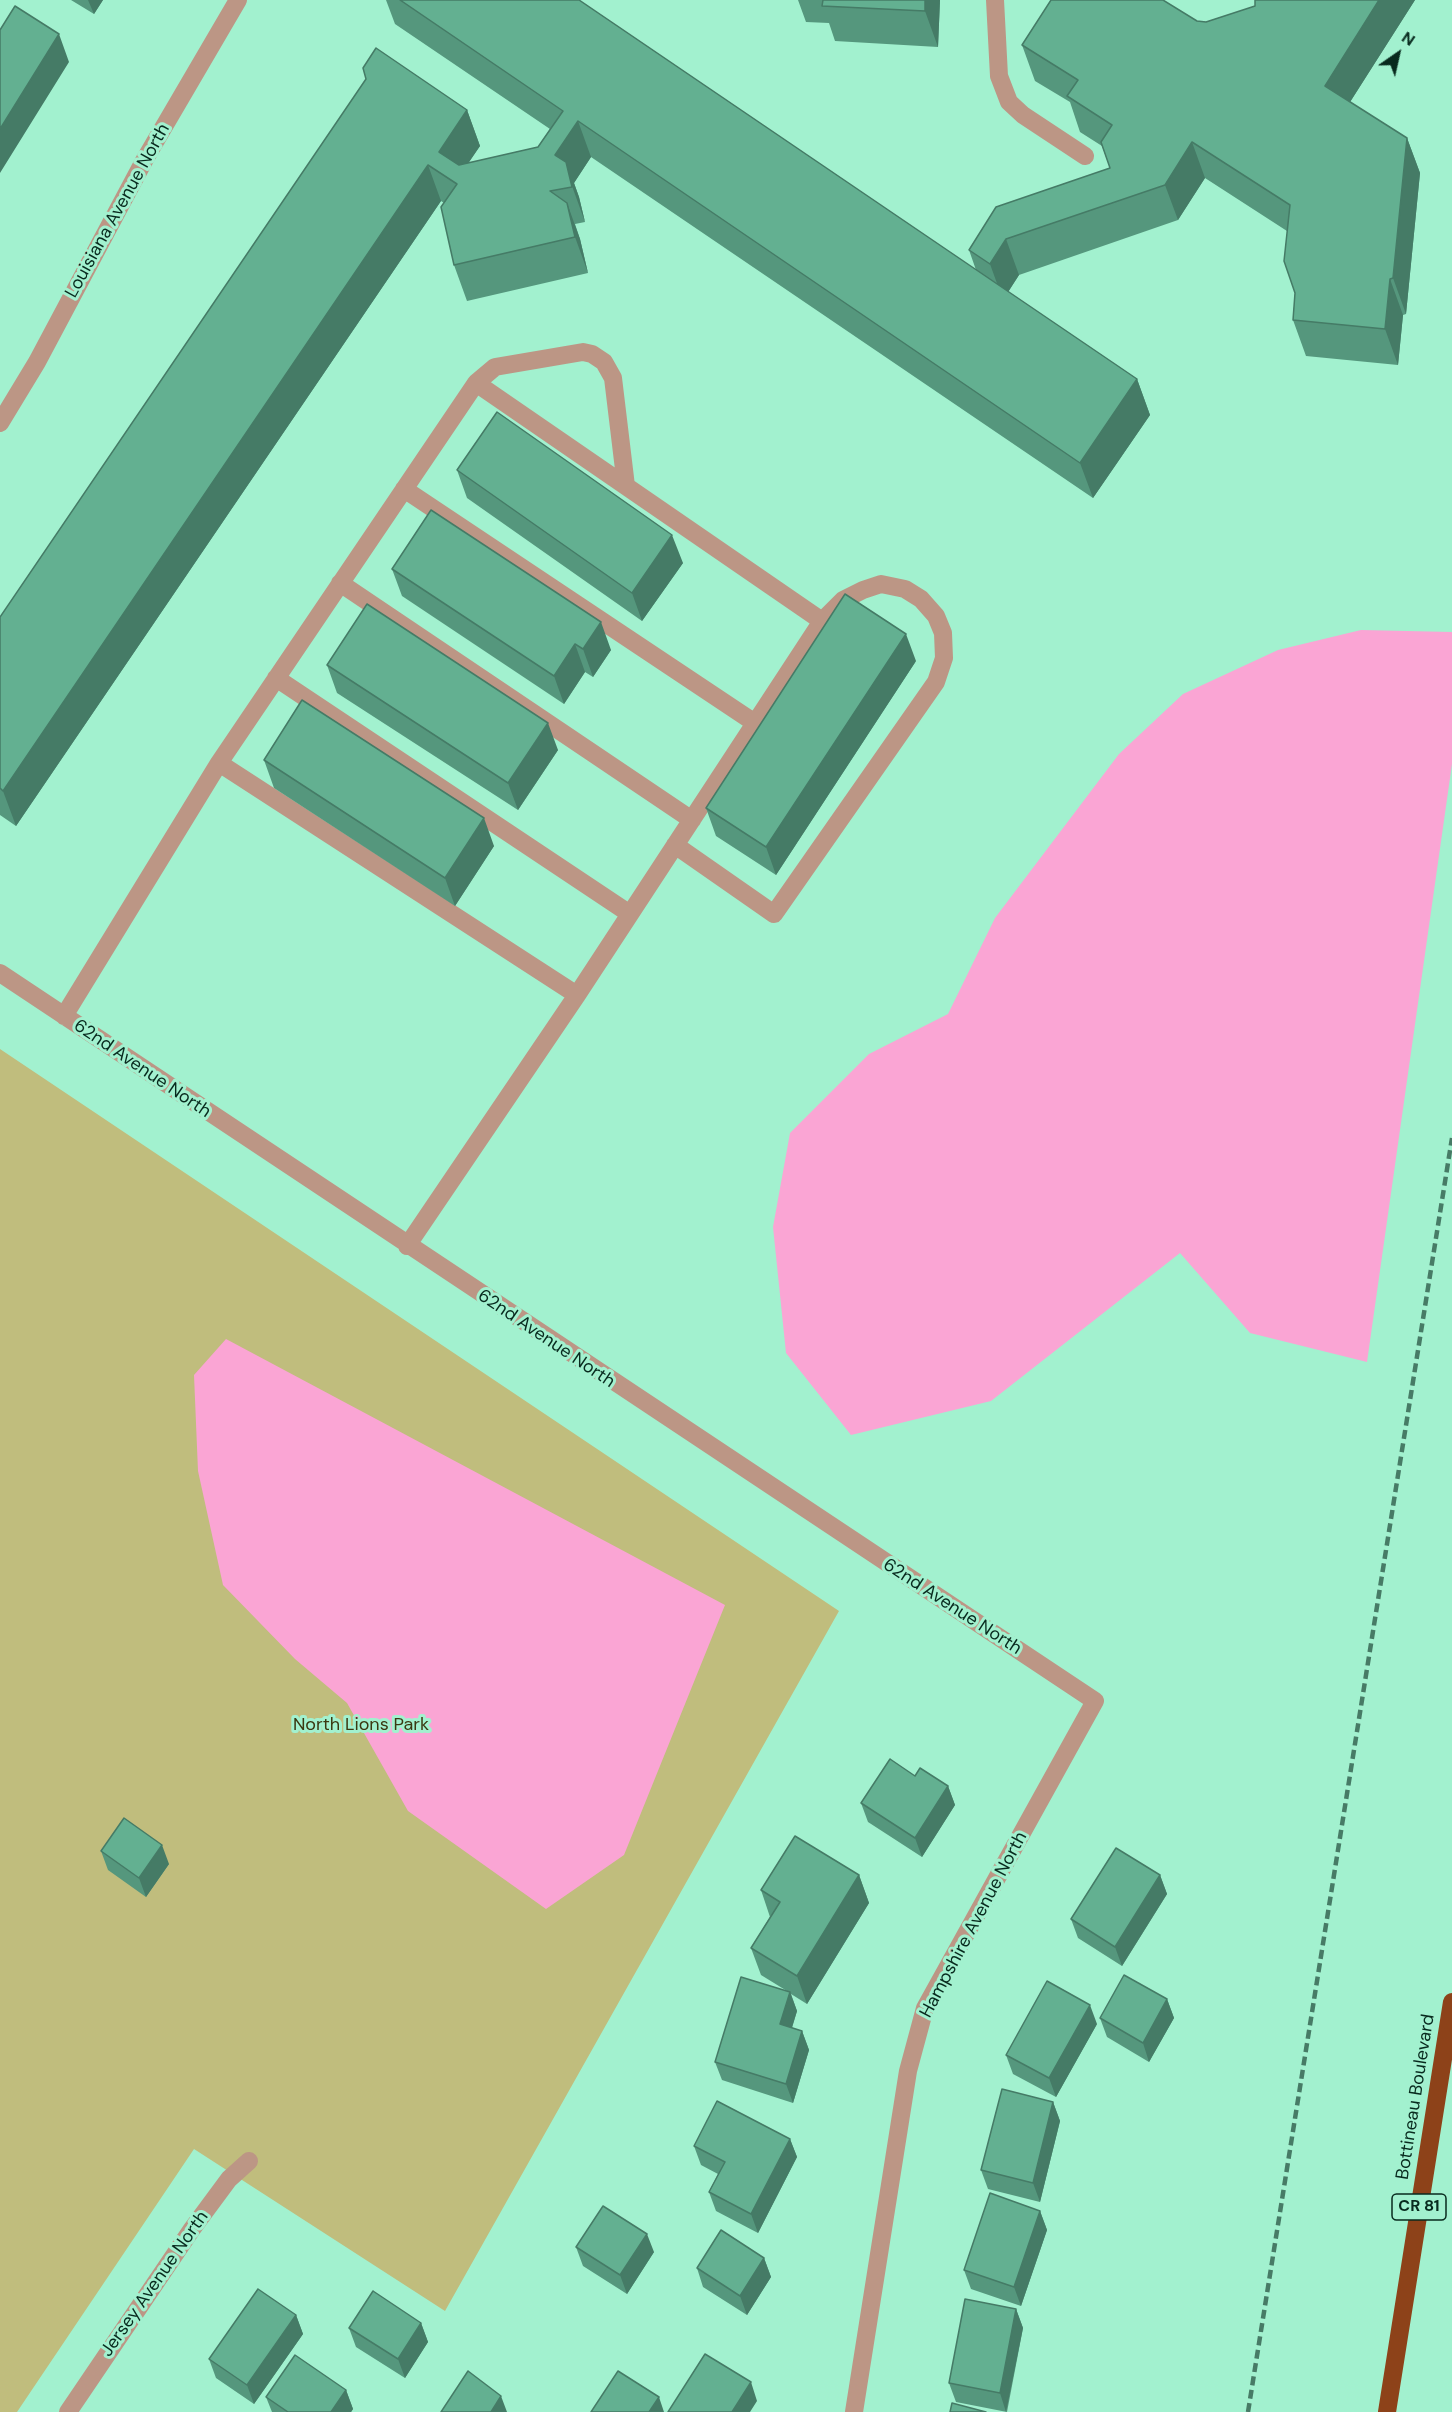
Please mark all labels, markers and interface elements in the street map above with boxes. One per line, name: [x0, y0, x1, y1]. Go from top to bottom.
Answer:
north arrow: [1368, 24, 1428, 84]
text: N: [1398, 27, 1419, 51]
street label: Louisiana Avenue North: [61, 120, 175, 302]
street label: 62nd Avenue North: [69, 1015, 215, 1123]
street label: 62nd Avenue North: [473, 1285, 619, 1393]
street label: 62nd Avenue North: [879, 1554, 1025, 1660]
park label: North Lions Park: [293, 1714, 429, 1736]
street label: Hampshire Avenue North: [916, 1828, 1032, 2022]
street label: Bottineau Boulevard: [1392, 2013, 1440, 2181]
road number: CR 81: [1392, 2194, 1446, 2220]
street label: Jersey Avenue North: [97, 2207, 213, 2361]

